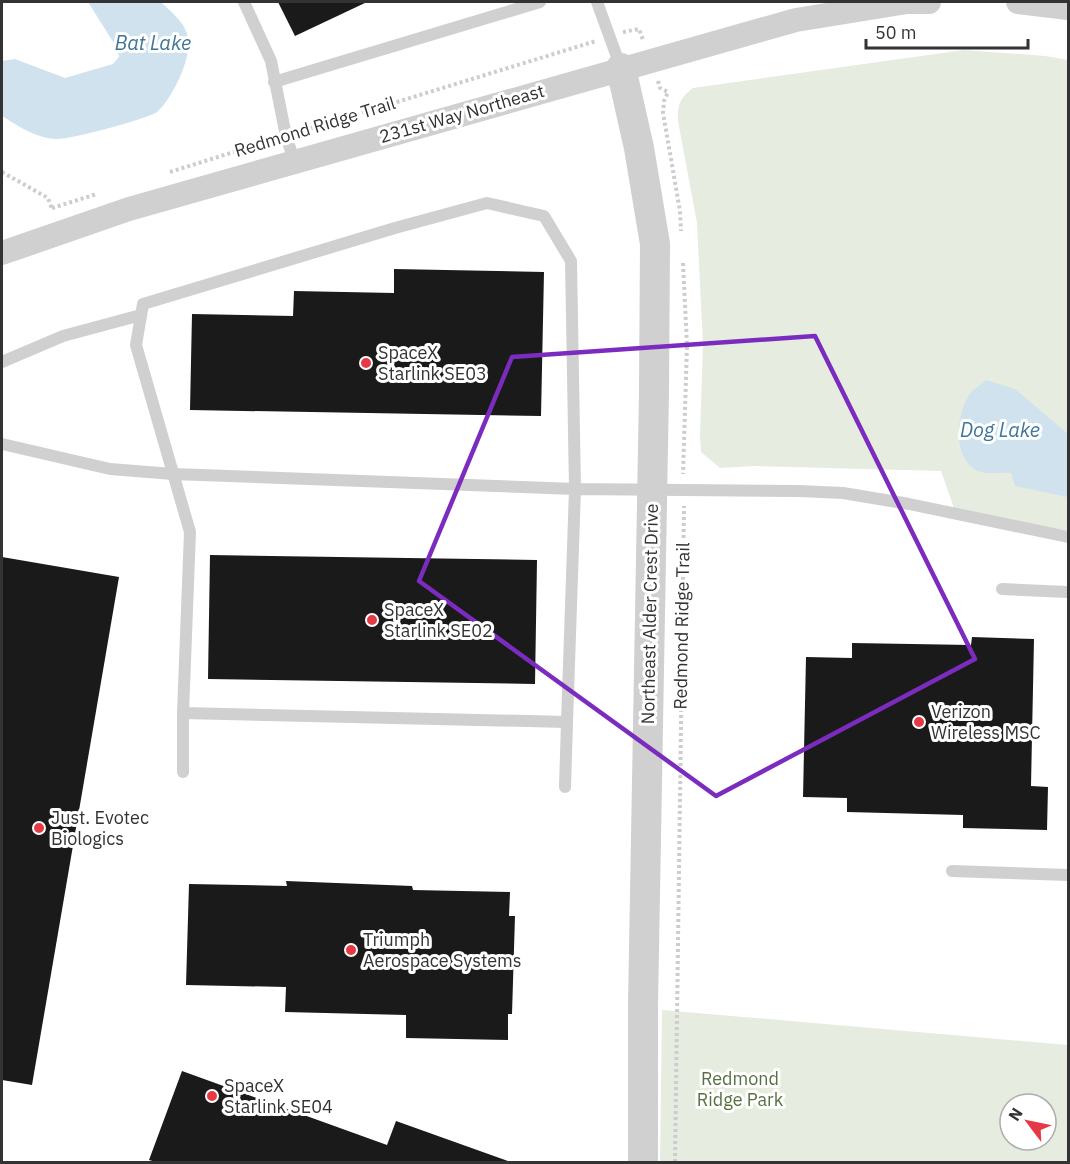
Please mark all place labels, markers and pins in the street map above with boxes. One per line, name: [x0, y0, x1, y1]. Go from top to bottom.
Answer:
place label: SpaceX Starlink SE03: [378, 341, 487, 385]
marker: SpaceX Starlink SE03: [359, 356, 373, 370]
place label: SpaceX Starlink SE02: [384, 598, 493, 642]
marker: SpaceX Starlink SE02: [365, 613, 379, 627]
place label: Verizon Wireless MSC: [931, 700, 1041, 744]
marker: Verizon Wireless MSC: [912, 715, 926, 729]
place label: Just. Evotec Biologics: [51, 806, 149, 850]
marker: Just. Evotec Biologics: [32, 821, 46, 835]
place label: Triumph Aerospace Systems: [363, 928, 522, 972]
marker: Triumph Aerospace Systems: [344, 943, 358, 957]
place label: SpaceX Starlink SE04: [224, 1074, 333, 1118]
marker: SpaceX Starlink SE04: [205, 1089, 219, 1103]

